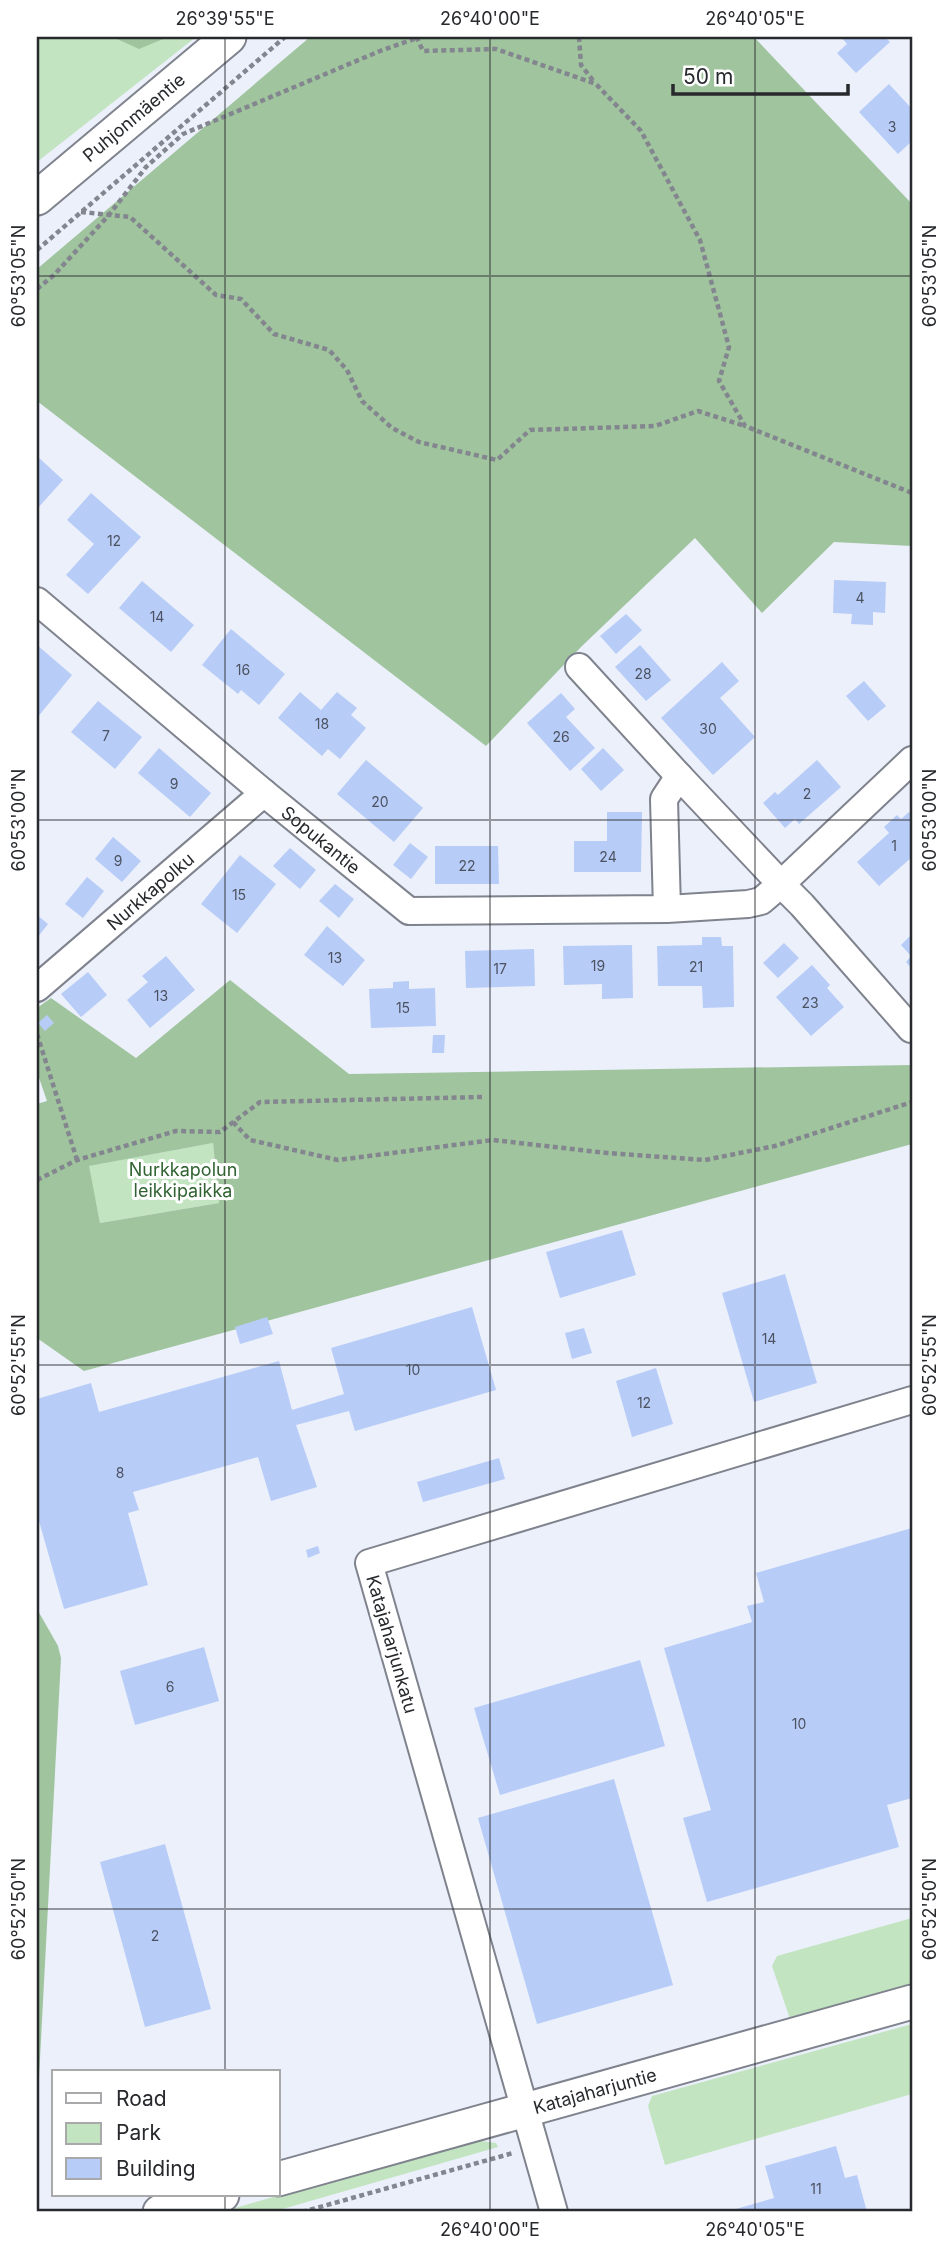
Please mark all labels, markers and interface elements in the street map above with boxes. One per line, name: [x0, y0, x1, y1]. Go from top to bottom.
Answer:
text: 26°39'55"E: [175, 8, 275, 29]
text: 26°40'00"E: [440, 8, 540, 29]
text: 26°40'05"E: [705, 8, 805, 29]
scale bar: [673, 52, 848, 96]
text: 50 m: [683, 64, 733, 89]
street label: Puhjonmäentie: [78, 68, 189, 166]
house number: 3: [888, 118, 896, 135]
text: 60°53'05"N: [8, 225, 29, 327]
text: 60°53'05"N: [919, 225, 940, 327]
house number: 12: [107, 532, 121, 549]
house number: 4: [855, 589, 865, 606]
house number: 14: [150, 608, 164, 625]
house number: 16: [236, 661, 250, 678]
house number: 28: [634, 665, 652, 682]
house number: 18: [315, 715, 329, 732]
house number: 30: [699, 720, 717, 737]
house number: 7: [102, 727, 110, 744]
house number: 26: [552, 728, 570, 745]
text: 60°53'00"N: [8, 769, 29, 871]
text: 60°53'00"N: [919, 769, 940, 871]
house number: 9: [170, 775, 178, 792]
house number: 2: [803, 785, 811, 802]
house number: 20: [371, 793, 389, 810]
street label: Sopukantie: [278, 801, 365, 878]
house number: 1: [891, 837, 897, 854]
street label: Nurkkapolku: [102, 848, 198, 934]
house number: 24: [599, 848, 617, 865]
house number: 9: [114, 852, 122, 869]
house number: 22: [458, 857, 476, 874]
house number: 15: [232, 886, 246, 903]
house number: 13: [328, 949, 342, 966]
house number: 19: [591, 957, 605, 974]
house number: 21: [689, 958, 703, 975]
house number: 17: [493, 960, 507, 977]
house number: 13: [154, 987, 168, 1004]
house number: 23: [801, 994, 819, 1011]
house number: 15: [396, 999, 410, 1016]
park label: Nurkkapolun leikkipaikka: [129, 1159, 237, 1201]
text: 60°52'55"N: [8, 1314, 29, 1416]
text: 60°52'55"N: [919, 1314, 940, 1416]
house number: 14: [762, 1330, 776, 1347]
house number: 10: [406, 1361, 420, 1378]
house number: 12: [637, 1394, 651, 1411]
house number: 8: [116, 1464, 124, 1481]
street label: Katajaharjunkatu: [362, 1573, 422, 1715]
house number: 6: [166, 1678, 174, 1695]
house number: 10: [792, 1715, 806, 1732]
text: 60°52'50"N: [8, 1858, 29, 1960]
text: 60°52'50"N: [919, 1858, 940, 1960]
house number: 2: [151, 1927, 159, 1944]
street label: Katajaharjuntie: [531, 2063, 659, 2118]
legend: [52, 2070, 280, 2196]
text: Road: [116, 2086, 167, 2111]
text: Park: [116, 2120, 161, 2145]
text: Building: [116, 2156, 196, 2181]
house number: 11: [810, 2180, 822, 2197]
text: 26°40'00"E: [440, 2219, 540, 2240]
text: 26°40'05"E: [705, 2219, 805, 2240]

